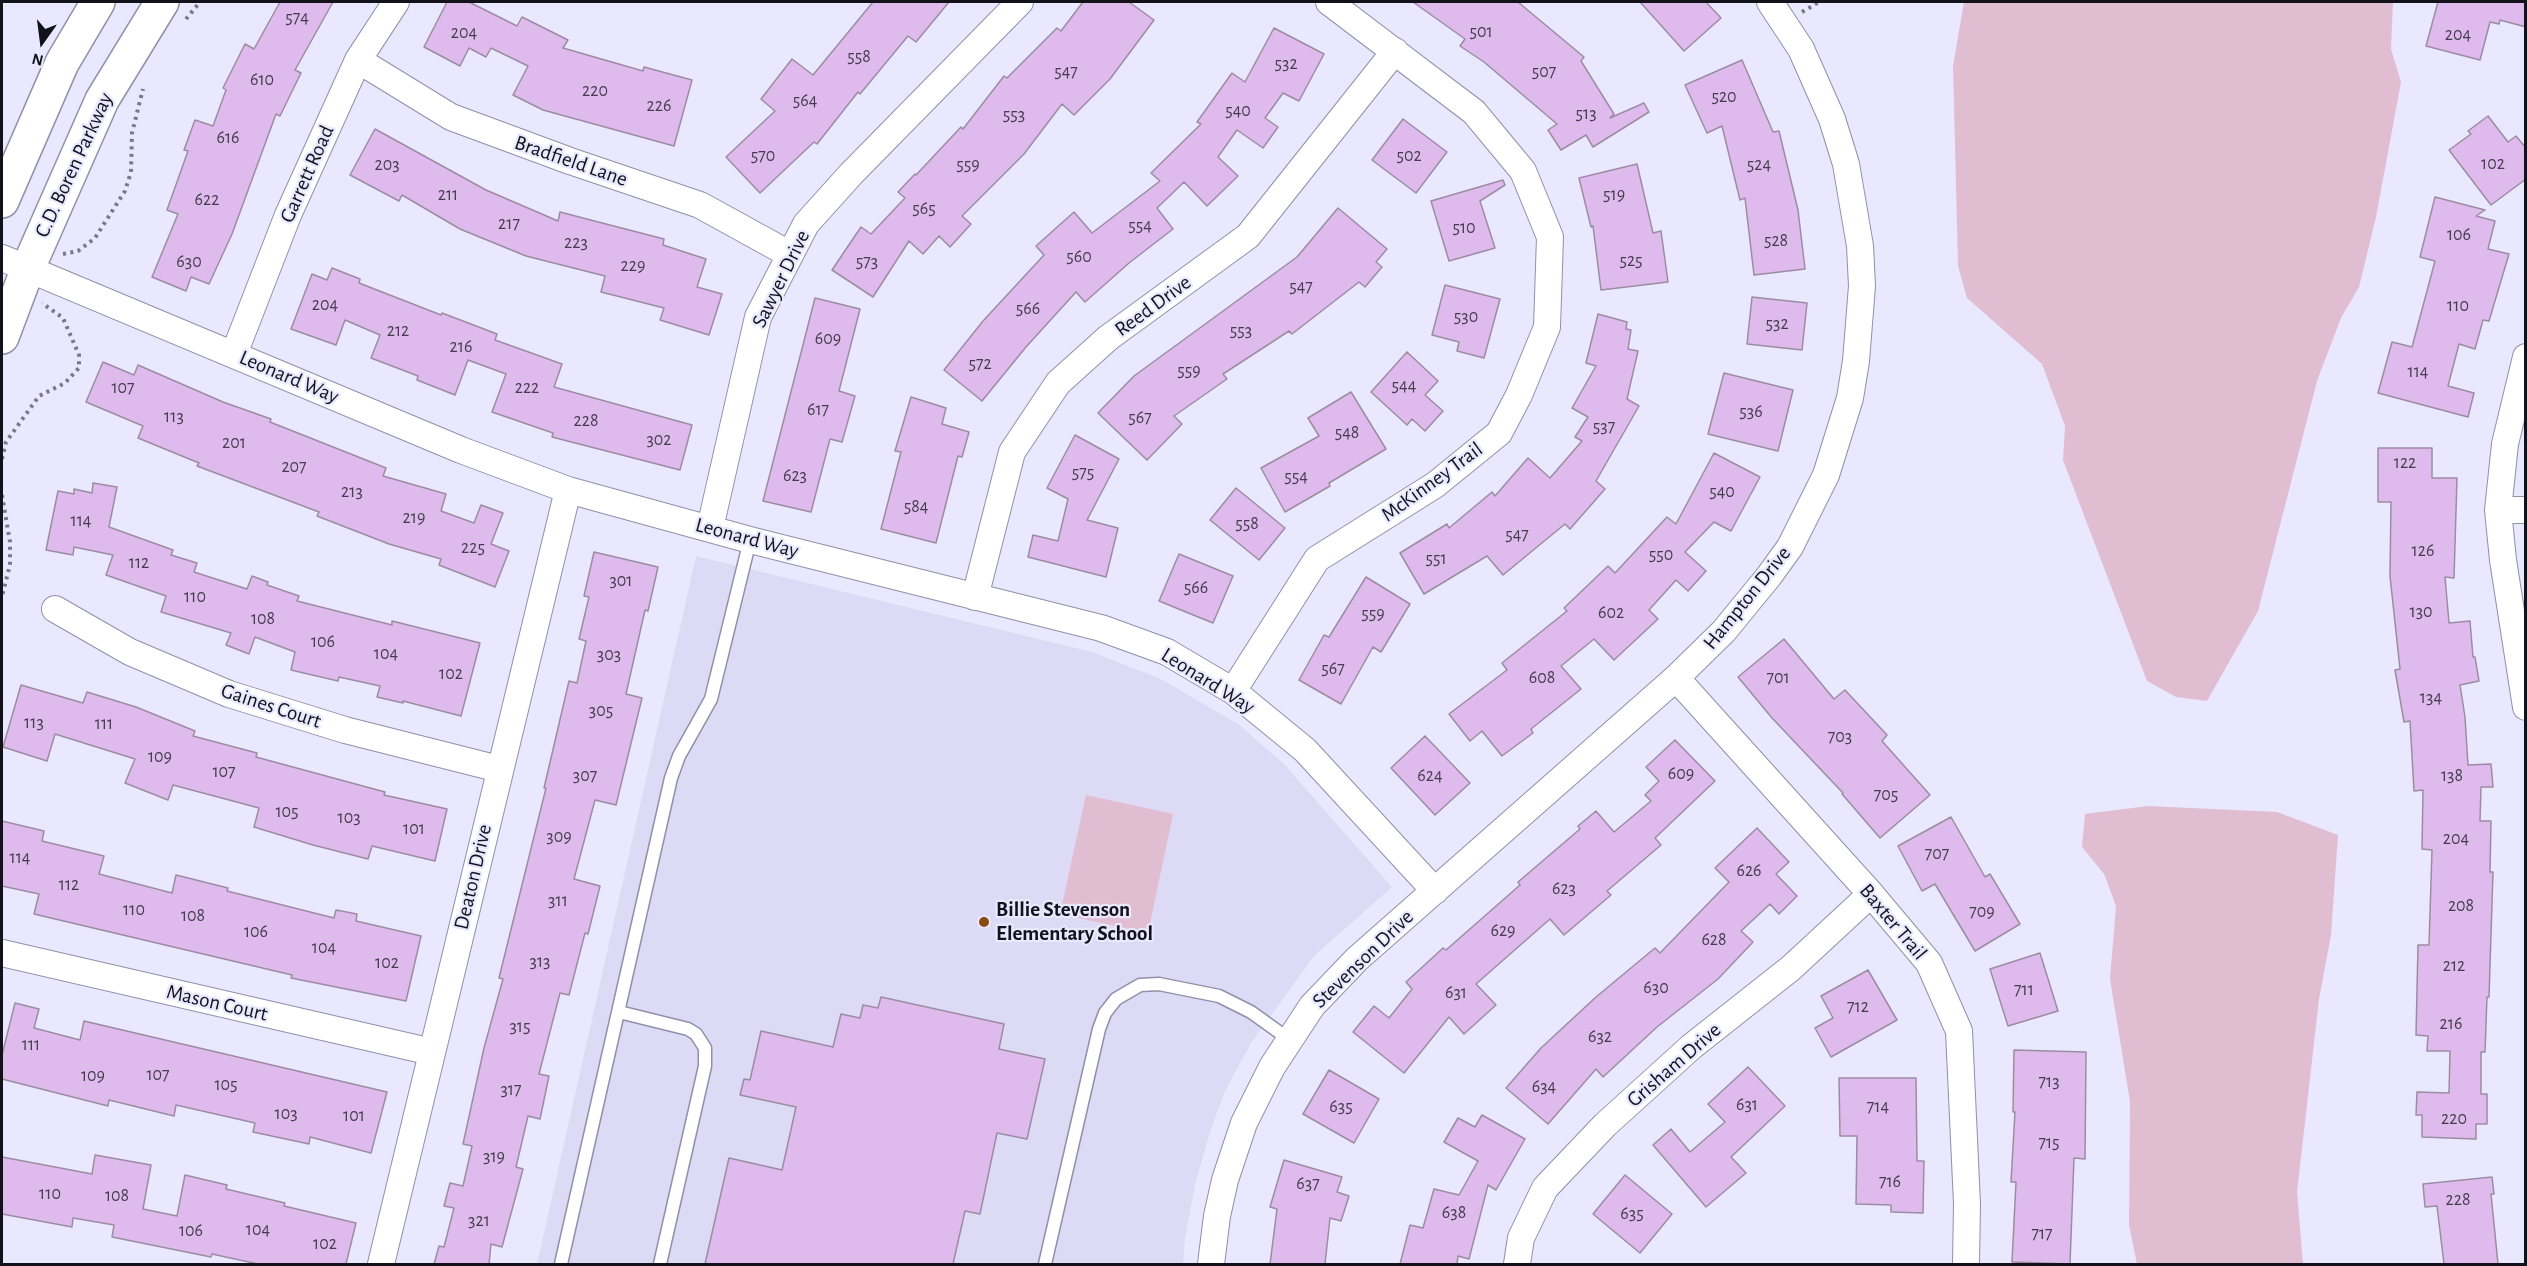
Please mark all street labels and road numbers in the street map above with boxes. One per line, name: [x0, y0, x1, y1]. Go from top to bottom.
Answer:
street label: C.D. Boren Parkway: [29, 89, 119, 241]
street label: Garrett Road: [274, 121, 340, 227]
street label: Bradfield Lane: [511, 130, 631, 192]
street label: Sawyer Drive: [747, 226, 815, 332]
street label: Reed Drive: [1110, 270, 1196, 342]
street label: Leonard Way: [235, 345, 343, 409]
street label: McKinney Trail: [1376, 437, 1488, 527]
street label: Leonard Way: [693, 512, 801, 564]
street label: Hampton Drive: [1698, 541, 1796, 655]
street label: Leonard Way: [1157, 642, 1259, 720]
street label: Gaines Court: [218, 678, 324, 734]
street label: Deaton Drive: [449, 822, 497, 932]
street label: Baxter Trail: [1854, 879, 1932, 965]
street label: Stevenson Drive: [1307, 904, 1419, 1014]
street label: Mason Court: [164, 979, 270, 1027]
street label: Grisham Drive: [1622, 1017, 1726, 1113]

